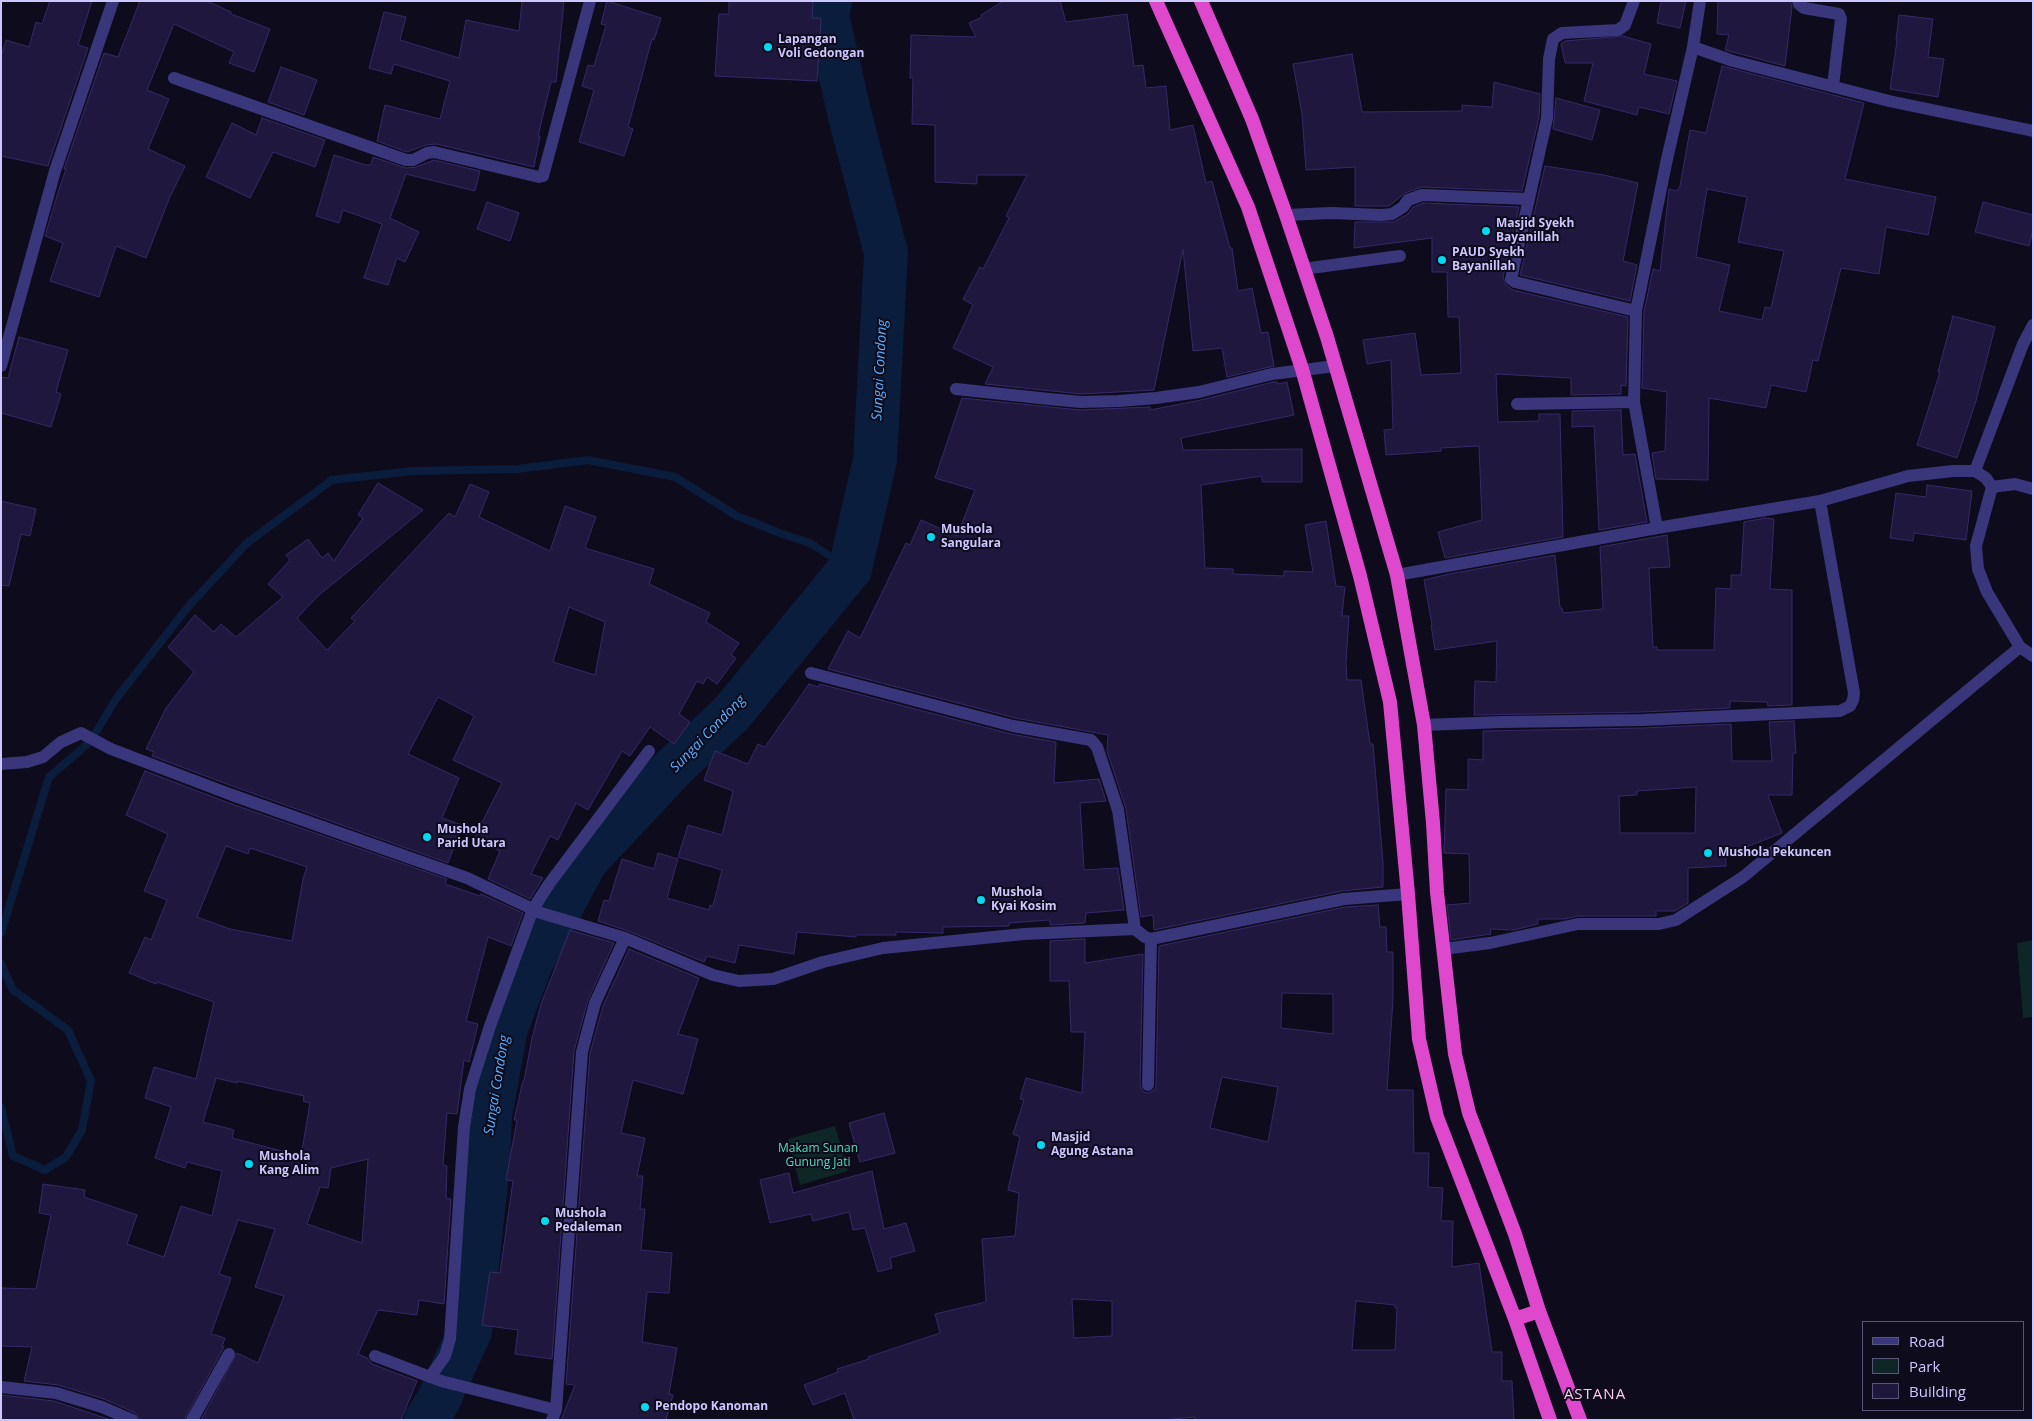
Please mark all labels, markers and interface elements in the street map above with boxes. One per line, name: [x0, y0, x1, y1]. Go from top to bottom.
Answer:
place label: Lapangan Voli Gedongan: [778, 33, 864, 61]
marker: Lapangan Voli Gedongan: [762, 41, 774, 53]
place label: Masjid Syekh Bayanillah: [1496, 217, 1574, 245]
marker: Masjid Syekh Bayanillah: [1480, 225, 1492, 237]
place label: PAUD Syekh Bayanillah: [1452, 246, 1525, 274]
marker: PAUD Syekh Bayanillah: [1436, 254, 1448, 266]
water label: Sungai Condong: [869, 319, 891, 421]
place label: Mushola Sangulara: [941, 523, 1001, 551]
marker: Mushola Sangulara: [925, 531, 937, 543]
water label: Sungai Condong: [667, 692, 749, 776]
place label: Mushola Parid Utara: [437, 823, 506, 851]
marker: Mushola Parid Utara: [421, 831, 433, 843]
place label: Mushola Pekuncen: [1718, 846, 1831, 860]
marker: Mushola Pekuncen: [1702, 847, 1714, 859]
place label: Mushola Kyai Kosim: [991, 886, 1057, 914]
marker: Mushola Kyai Kosim: [975, 894, 987, 906]
water label: Sungai Condong: [481, 1034, 513, 1136]
place label: Masjid Agung Astana: [1051, 1131, 1134, 1159]
marker: Masjid Agung Astana: [1035, 1139, 1047, 1151]
park label: Makam Sunan Gunung Jati: [778, 1142, 858, 1170]
place label: Mushola Kang Alim: [259, 1150, 319, 1178]
marker: Mushola Kang Alim: [243, 1158, 255, 1170]
place label: Mushola Pedaleman: [555, 1207, 622, 1235]
marker: Mushola Pedaleman: [539, 1215, 551, 1227]
legend: [1862, 1321, 2024, 1411]
text: Road: [1909, 1331, 1945, 1351]
text: Park: [1909, 1356, 1940, 1376]
text: Building: [1909, 1381, 1966, 1401]
district label: ASTANA: [1563, 1386, 1627, 1404]
place label: Pendopo Kanoman: [655, 1400, 768, 1414]
marker: Pendopo Kanoman: [639, 1401, 651, 1413]

